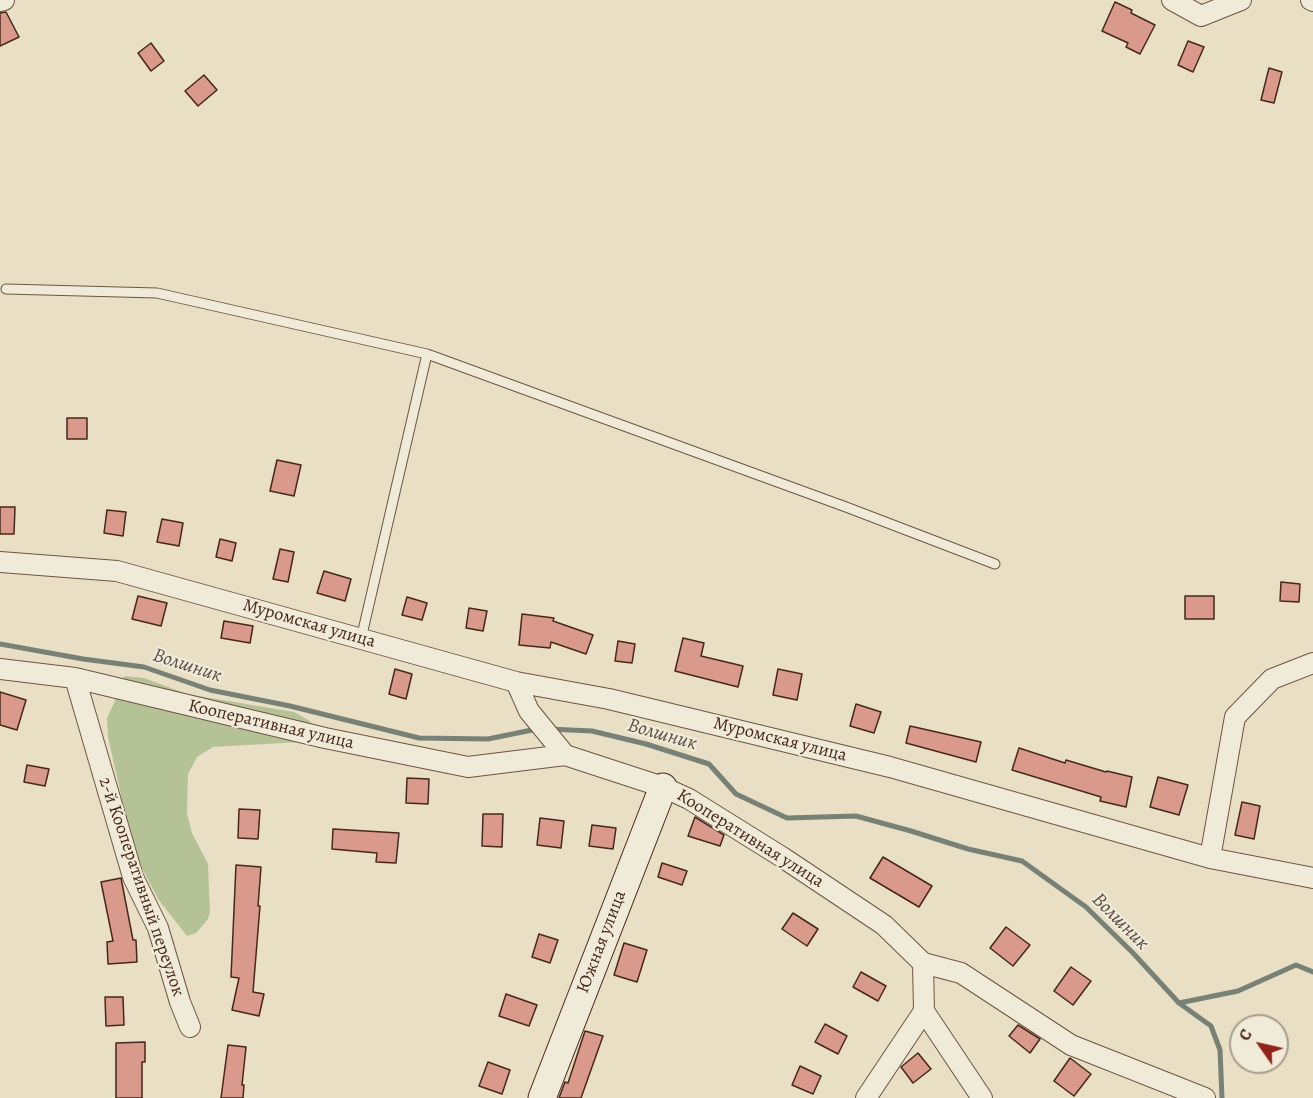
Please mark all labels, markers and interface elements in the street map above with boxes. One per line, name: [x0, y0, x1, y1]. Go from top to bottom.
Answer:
street label: Муромская улица: [240, 595, 378, 653]
water label: Волшник: [149, 644, 225, 688]
street label: Кооперативная улица: [186, 695, 356, 755]
street label: Муромская улица: [711, 713, 849, 767]
water label: Волшник: [624, 714, 700, 756]
street label: 2-й Кооперативный переулок: [93, 775, 189, 999]
street label: Кооперативная улица: [672, 785, 828, 893]
street label: Южная улица: [572, 887, 632, 997]
water label: Волшник: [1086, 888, 1154, 956]
north arrow: [1229, 1014, 1289, 1074]
text: С: [1234, 1025, 1258, 1045]

